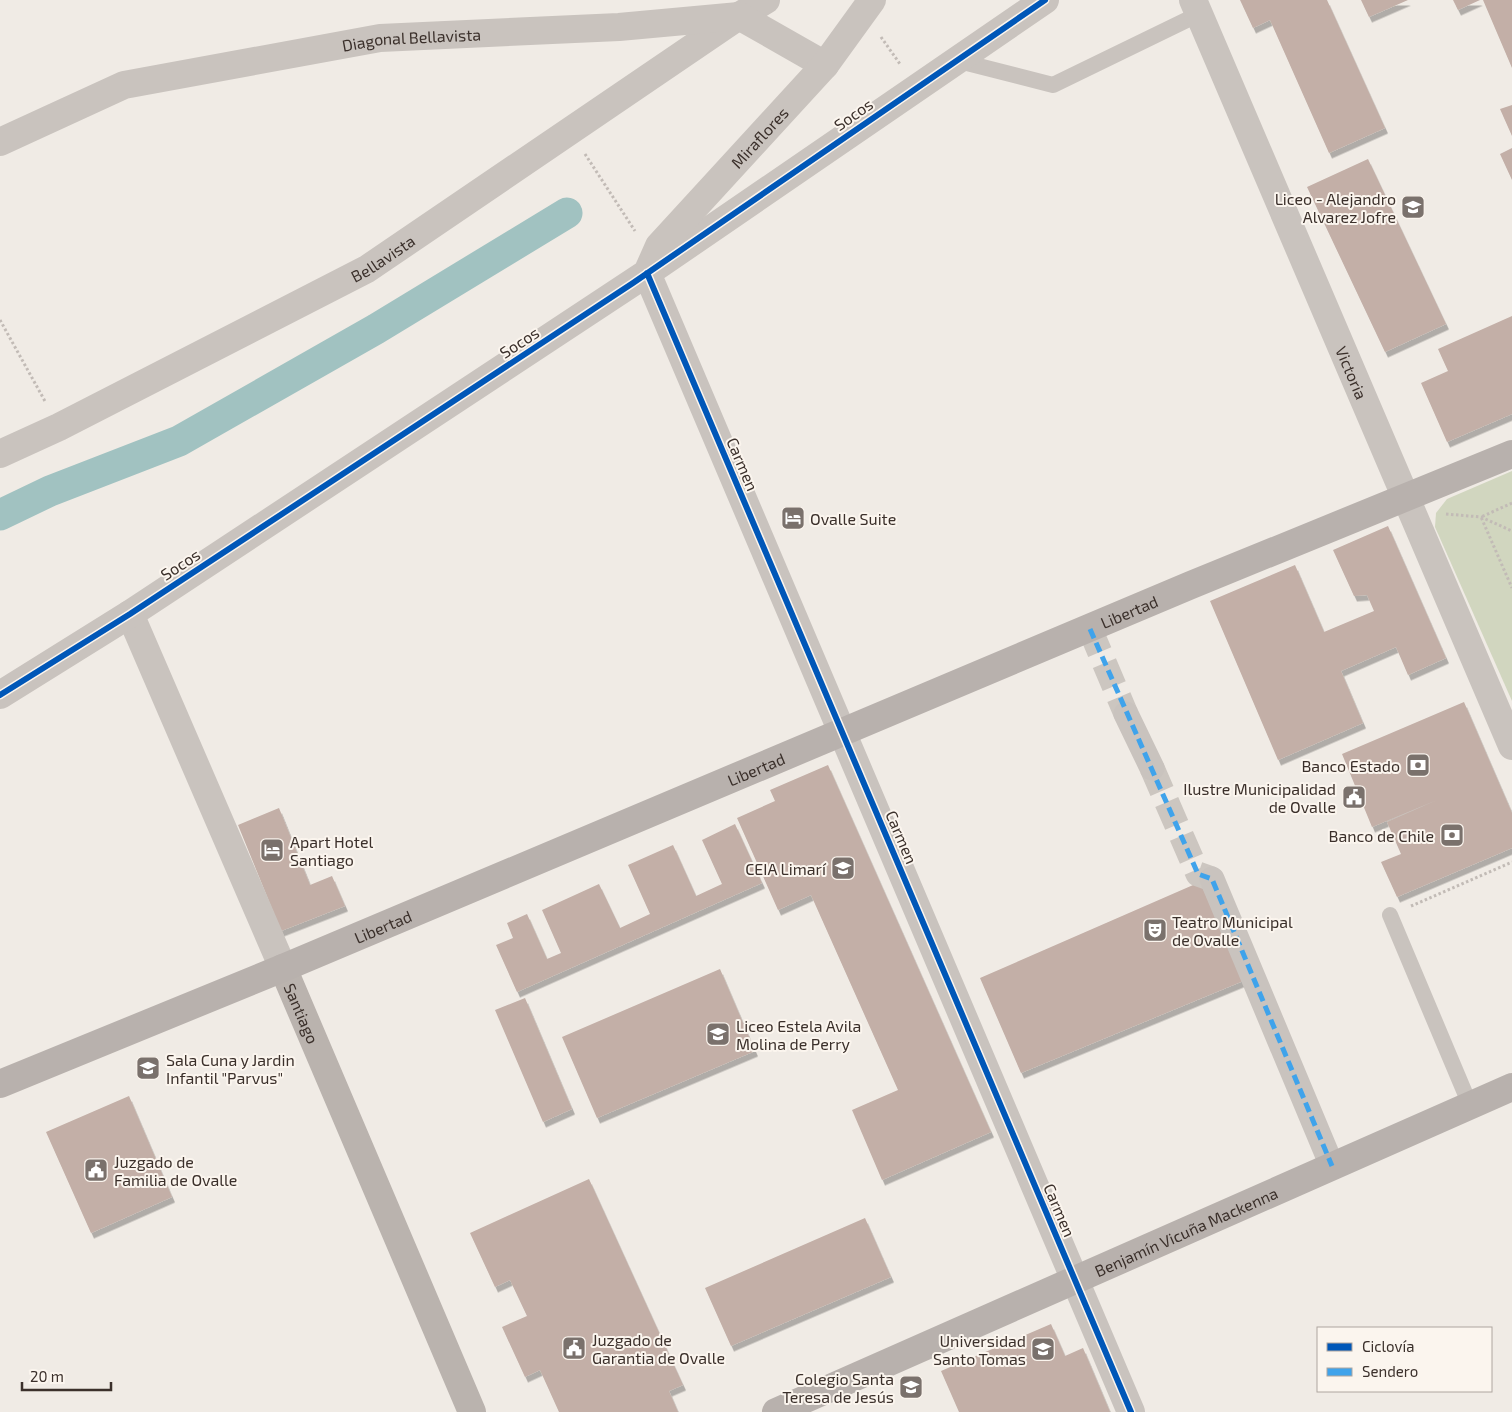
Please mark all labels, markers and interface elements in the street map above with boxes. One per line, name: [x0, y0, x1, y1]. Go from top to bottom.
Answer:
street label: Diagonal Bellavista: [340, 24, 481, 54]
street label: Socos: [830, 94, 876, 134]
street label: Miraflores: [726, 103, 792, 171]
place label: Liceo - Alejandro Alvarez Jofre: [1275, 189, 1396, 226]
school or university icon: Liceo - Alejandro Alvarez Jofre: [1400, 194, 1426, 220]
street label: Bellavista: [347, 230, 418, 285]
street label: Socos: [496, 322, 542, 362]
street label: Victoria: [1333, 343, 1372, 402]
street label: Carmen: [723, 434, 763, 494]
hotel icon: Ovalle Suite: [780, 505, 806, 531]
place label: Ovalle Suite: [810, 509, 896, 528]
street label: Socos: [157, 544, 203, 584]
street label: Libertad: [1097, 591, 1160, 632]
street label: Libertad: [724, 748, 787, 789]
bank icon: Banco Estado: [1405, 752, 1431, 778]
place label: Banco Estado: [1301, 756, 1400, 775]
place label: Ilustre Municipalidad de Ovalle: [1183, 779, 1336, 816]
public building icon: Ilustre Municipalidad de Ovalle: [1341, 784, 1367, 810]
street label: Carmen: [882, 807, 922, 867]
bank icon: Banco de Chile: [1439, 822, 1465, 848]
place label: Banco de Chile: [1329, 826, 1434, 845]
place label: Apart Hotel Santiago: [290, 832, 374, 869]
hotel icon: Apart Hotel Santiago: [259, 837, 285, 863]
school or university icon: CEIA Limarí: [830, 855, 856, 881]
place label: CEIA Limarí: [745, 859, 827, 878]
street label: Libertad: [351, 905, 414, 946]
place label: Teatro Municipal de Ovalle: [1172, 912, 1293, 949]
theatre icon: Teatro Municipal de Ovalle: [1142, 917, 1168, 943]
street label: Santiago: [281, 980, 323, 1046]
place label: Liceo Estela Avila Molina de Perry: [736, 1016, 861, 1053]
school or university icon: Liceo Estela Avila Molina de Perry: [705, 1021, 731, 1047]
place label: Sala Cuna y Jardin Infantil "Parvus": [166, 1050, 295, 1087]
school or university icon: Sala Cuna y Jardin Infantil "Parvus": [135, 1055, 161, 1081]
place label: Juzgado de Familia de Ovalle: [114, 1152, 237, 1189]
public building icon: Juzgado de Familia de Ovalle: [83, 1157, 109, 1183]
street label: Carmen: [1040, 1180, 1080, 1240]
street label: Benjamín Vicuña Mackenna: [1091, 1182, 1280, 1280]
legend: [1317, 1327, 1492, 1392]
place label: Juzgado de Garantia de Ovalle: [592, 1330, 725, 1367]
place label: Universidad Santo Tomas: [933, 1331, 1026, 1368]
public building icon: Juzgado de Garantia de Ovalle: [561, 1335, 587, 1361]
school or university icon: Universidad Santo Tomas: [1030, 1336, 1056, 1362]
text: Ciclovía: [1362, 1337, 1414, 1355]
scale bar: [22, 1360, 111, 1392]
text: Sendero: [1362, 1362, 1418, 1380]
text: 20 m: [30, 1367, 64, 1385]
place label: Colegio Santa Teresa de Jesús: [782, 1369, 894, 1406]
school or university icon: Colegio Santa Teresa de Jesús: [898, 1374, 924, 1400]

